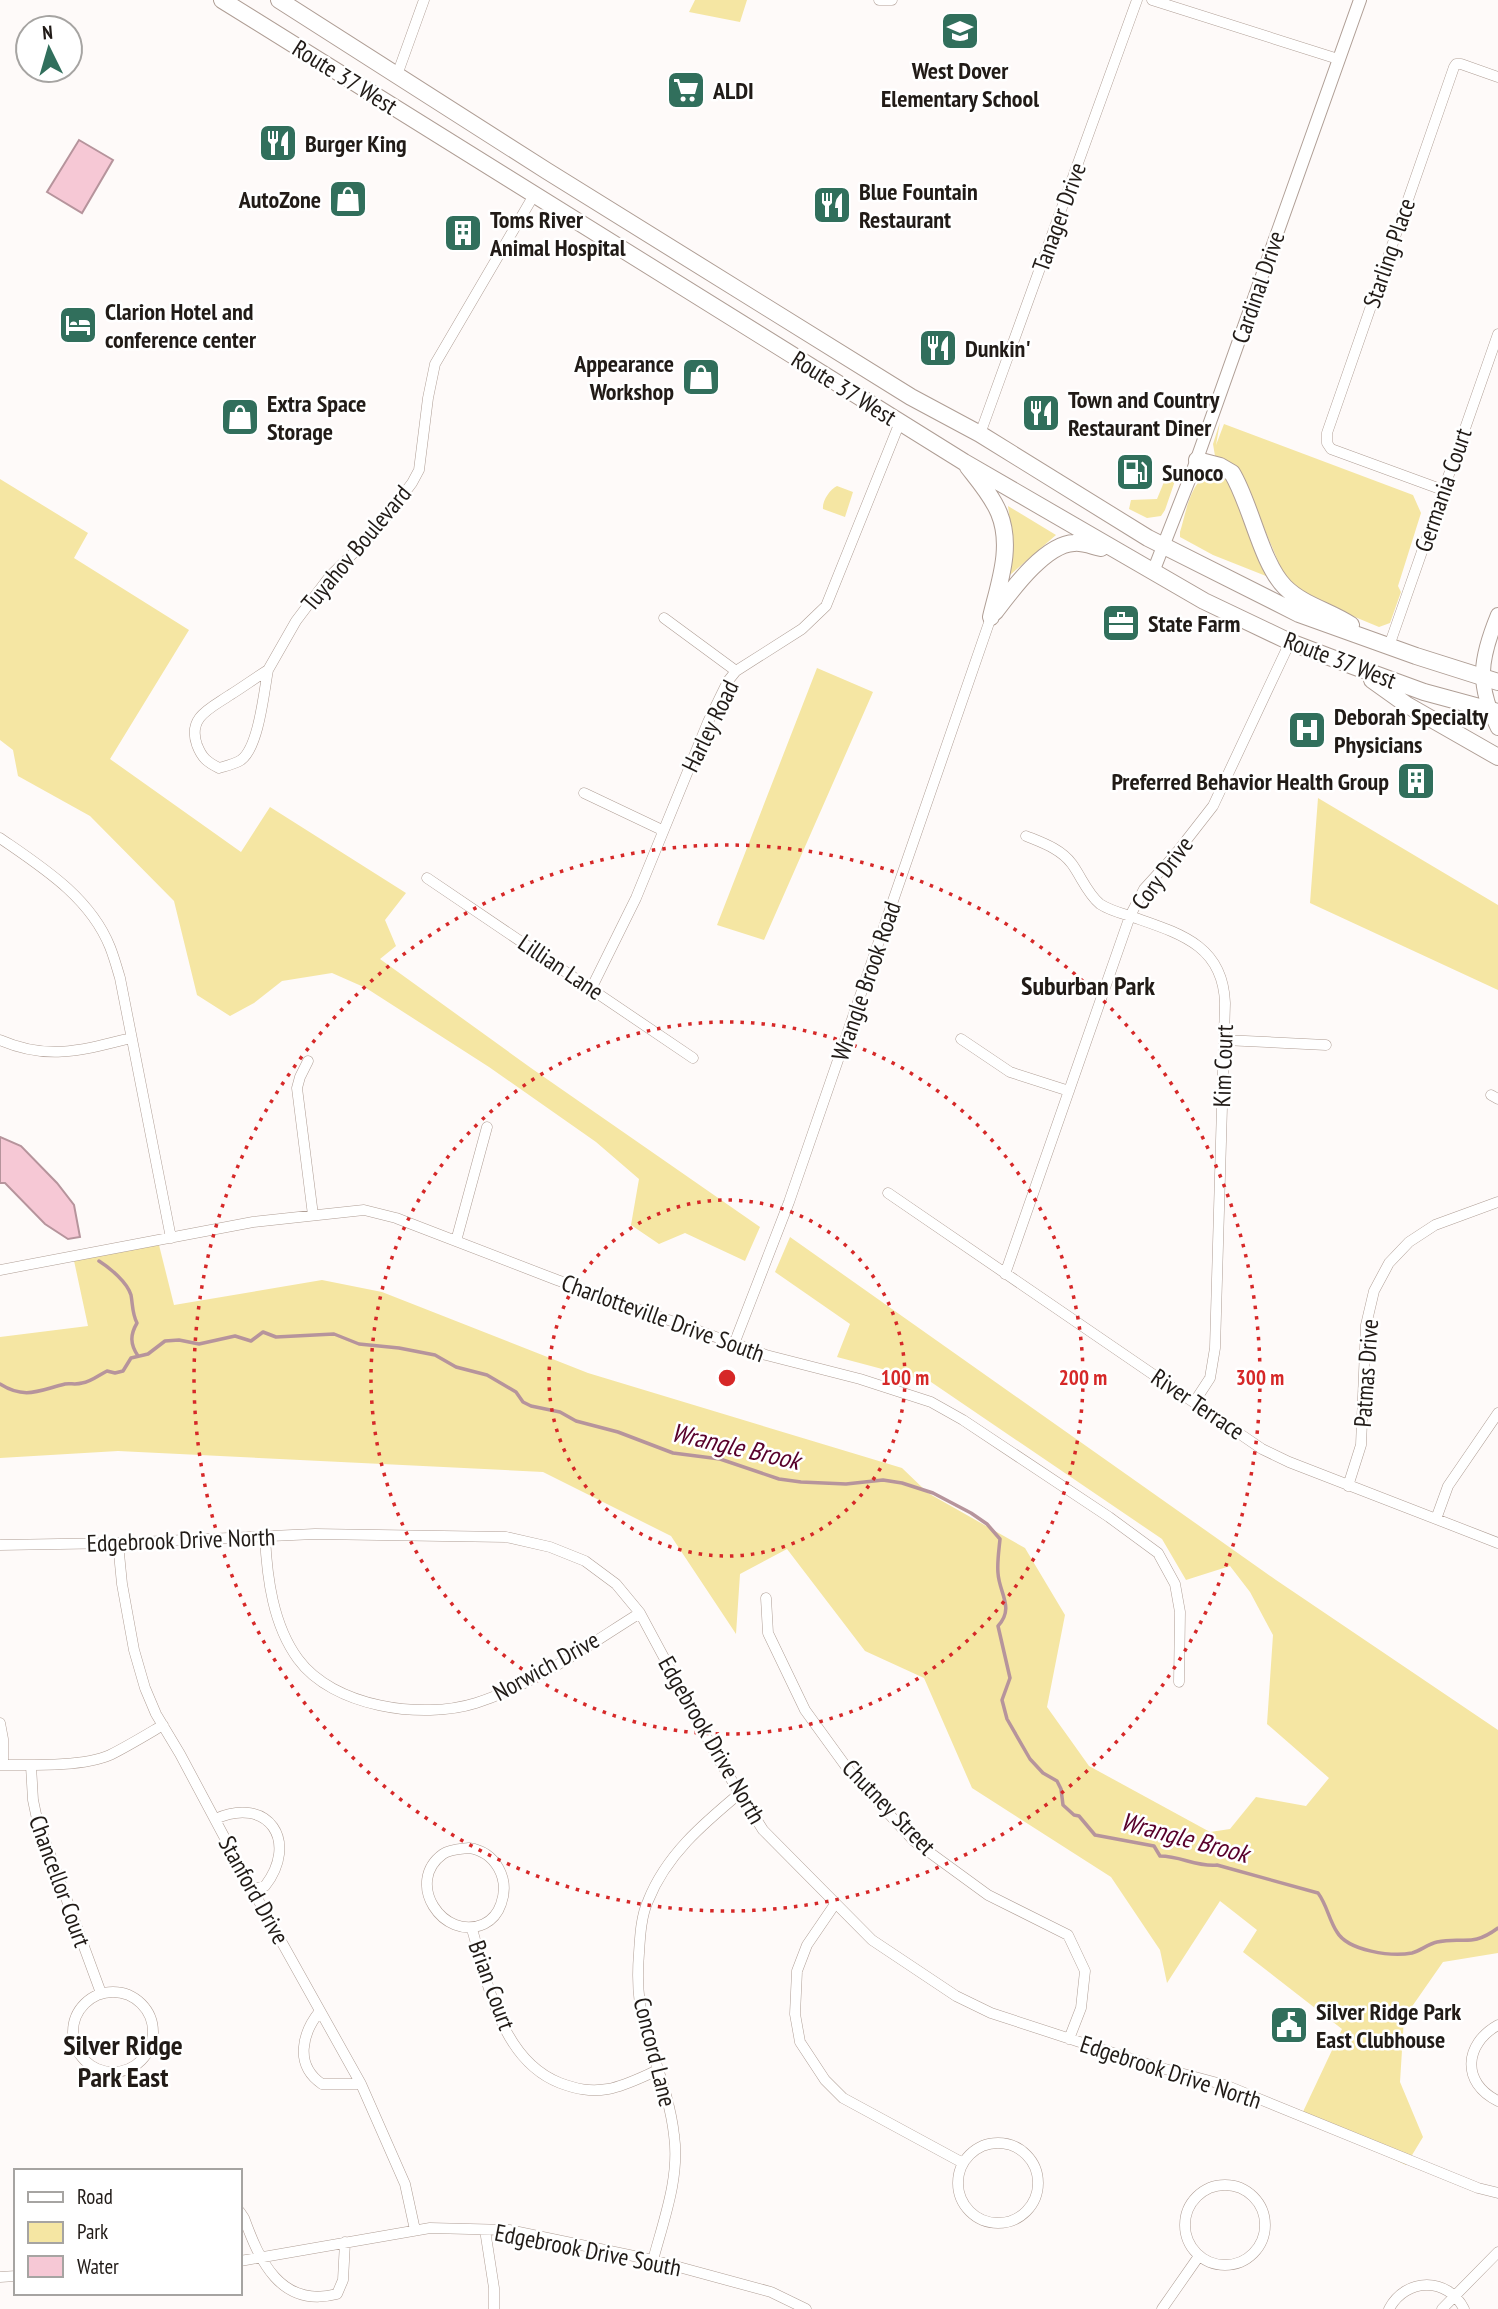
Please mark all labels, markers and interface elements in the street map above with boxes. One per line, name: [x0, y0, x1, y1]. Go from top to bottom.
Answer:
school or university icon: West Dover Elementary School: [939, 10, 981, 52]
north arrow: [14, 14, 84, 84]
text: N: [41, 20, 54, 44]
street label: Route 37 West: [287, 33, 404, 122]
place label: West Dover Elementary School: [881, 55, 1039, 114]
supermarket icon: ALDI: [665, 69, 707, 111]
place label: ALDI: [712, 75, 754, 106]
restaurant icon: Burger King: [257, 122, 299, 164]
place label: Burger King: [305, 128, 407, 159]
street label: Tanager Drive: [1025, 158, 1093, 276]
place label: Blue Fountain Restaurant: [859, 176, 978, 235]
shop icon: AutoZone: [327, 178, 369, 220]
place label: AutoZone: [238, 184, 321, 215]
restaurant icon: Blue Fountain Restaurant: [811, 184, 853, 226]
street label: Starling Place: [1356, 194, 1422, 312]
place label: Toms River Animal Hospital: [489, 204, 626, 263]
building icon: Toms River Animal Hospital: [442, 212, 484, 254]
street label: Cardinal Drive: [1224, 227, 1292, 347]
place label: Clarion Hotel and conference center: [105, 296, 257, 355]
hotel icon: Clarion Hotel and conference center: [57, 304, 99, 346]
restaurant icon: Dunkin': [917, 327, 959, 369]
place label: Dunkin': [965, 333, 1031, 364]
street label: Route 37 West: [786, 344, 903, 433]
place label: Appearance Workshop: [573, 348, 674, 407]
shop icon: Appearance Workshop: [680, 356, 722, 398]
place label: Town and Country Restaurant Diner: [1068, 384, 1220, 443]
place label: Extra Space Storage: [267, 388, 366, 447]
restaurant icon: Town and Country Restaurant Diner: [1020, 392, 1062, 434]
shop icon: Extra Space Storage: [219, 396, 261, 438]
street label: Germania Court: [1407, 424, 1479, 556]
fuel station icon: Sunoco: [1114, 451, 1156, 493]
place label: Sunoco: [1162, 457, 1224, 488]
street label: Tuyahov Boulevard: [294, 479, 418, 617]
office icon: State Farm: [1100, 602, 1142, 644]
place label: State Farm: [1148, 608, 1241, 639]
street label: Route 37 West: [1279, 624, 1401, 696]
street label: Harley Road: [674, 675, 746, 777]
place label: Deborah Specialty Physicians: [1334, 701, 1489, 760]
hospital icon: Deborah Specialty Physicians: [1286, 709, 1328, 751]
building icon: Preferred Behavior Health Group: [1395, 760, 1437, 802]
place label: Preferred Behavior Health Group: [1111, 766, 1389, 797]
street label: Cory Drive: [1124, 830, 1200, 916]
street label: Wrangle Brook Road: [824, 897, 908, 1065]
street label: Lillian Lane: [512, 927, 610, 1007]
district label: Suburban Park: [1021, 969, 1155, 1002]
street label: Kim Court: [1206, 1024, 1240, 1108]
street label: Charlotteville Drive South: [557, 1267, 769, 1369]
street label: Patmas Drive: [1347, 1318, 1385, 1428]
street label: River Terrace: [1145, 1362, 1251, 1446]
text: 100 m: [881, 1364, 929, 1391]
text: 200 m: [1059, 1364, 1107, 1391]
text: 300 m: [1236, 1364, 1284, 1391]
centre of rings: [715, 1366, 739, 1390]
water label: Wrangle Brook: [668, 1415, 806, 1477]
street label: Edgebrook Drive North: [86, 1521, 276, 1559]
street label: Norwich Drive: [487, 1624, 605, 1708]
street label: Edgebrook Drive North: [651, 1650, 773, 1830]
street label: Chutney Street: [836, 1752, 943, 1862]
water label: Wrangle Brook: [1117, 1804, 1255, 1871]
street label: Chancellor Court: [22, 1811, 98, 1951]
street label: Stanford Drive: [212, 1830, 296, 1950]
street label: Brian Court: [462, 1936, 523, 2034]
street label: Concord Lane: [626, 1994, 684, 2110]
place label: Silver Ridge Park East Clubhouse: [1316, 1996, 1461, 2055]
public building icon: Silver Ridge Park East Clubhouse: [1268, 2004, 1310, 2046]
district label: Silver Ridge Park East: [63, 2026, 183, 2095]
street label: Edgebrook Drive North: [1076, 2028, 1266, 2116]
legend: [14, 2169, 242, 2295]
text: Road: [77, 2183, 113, 2210]
street label: Edgebrook Drive South: [492, 2217, 684, 2283]
text: Park: [77, 2218, 108, 2245]
text: Water: [77, 2253, 119, 2280]

